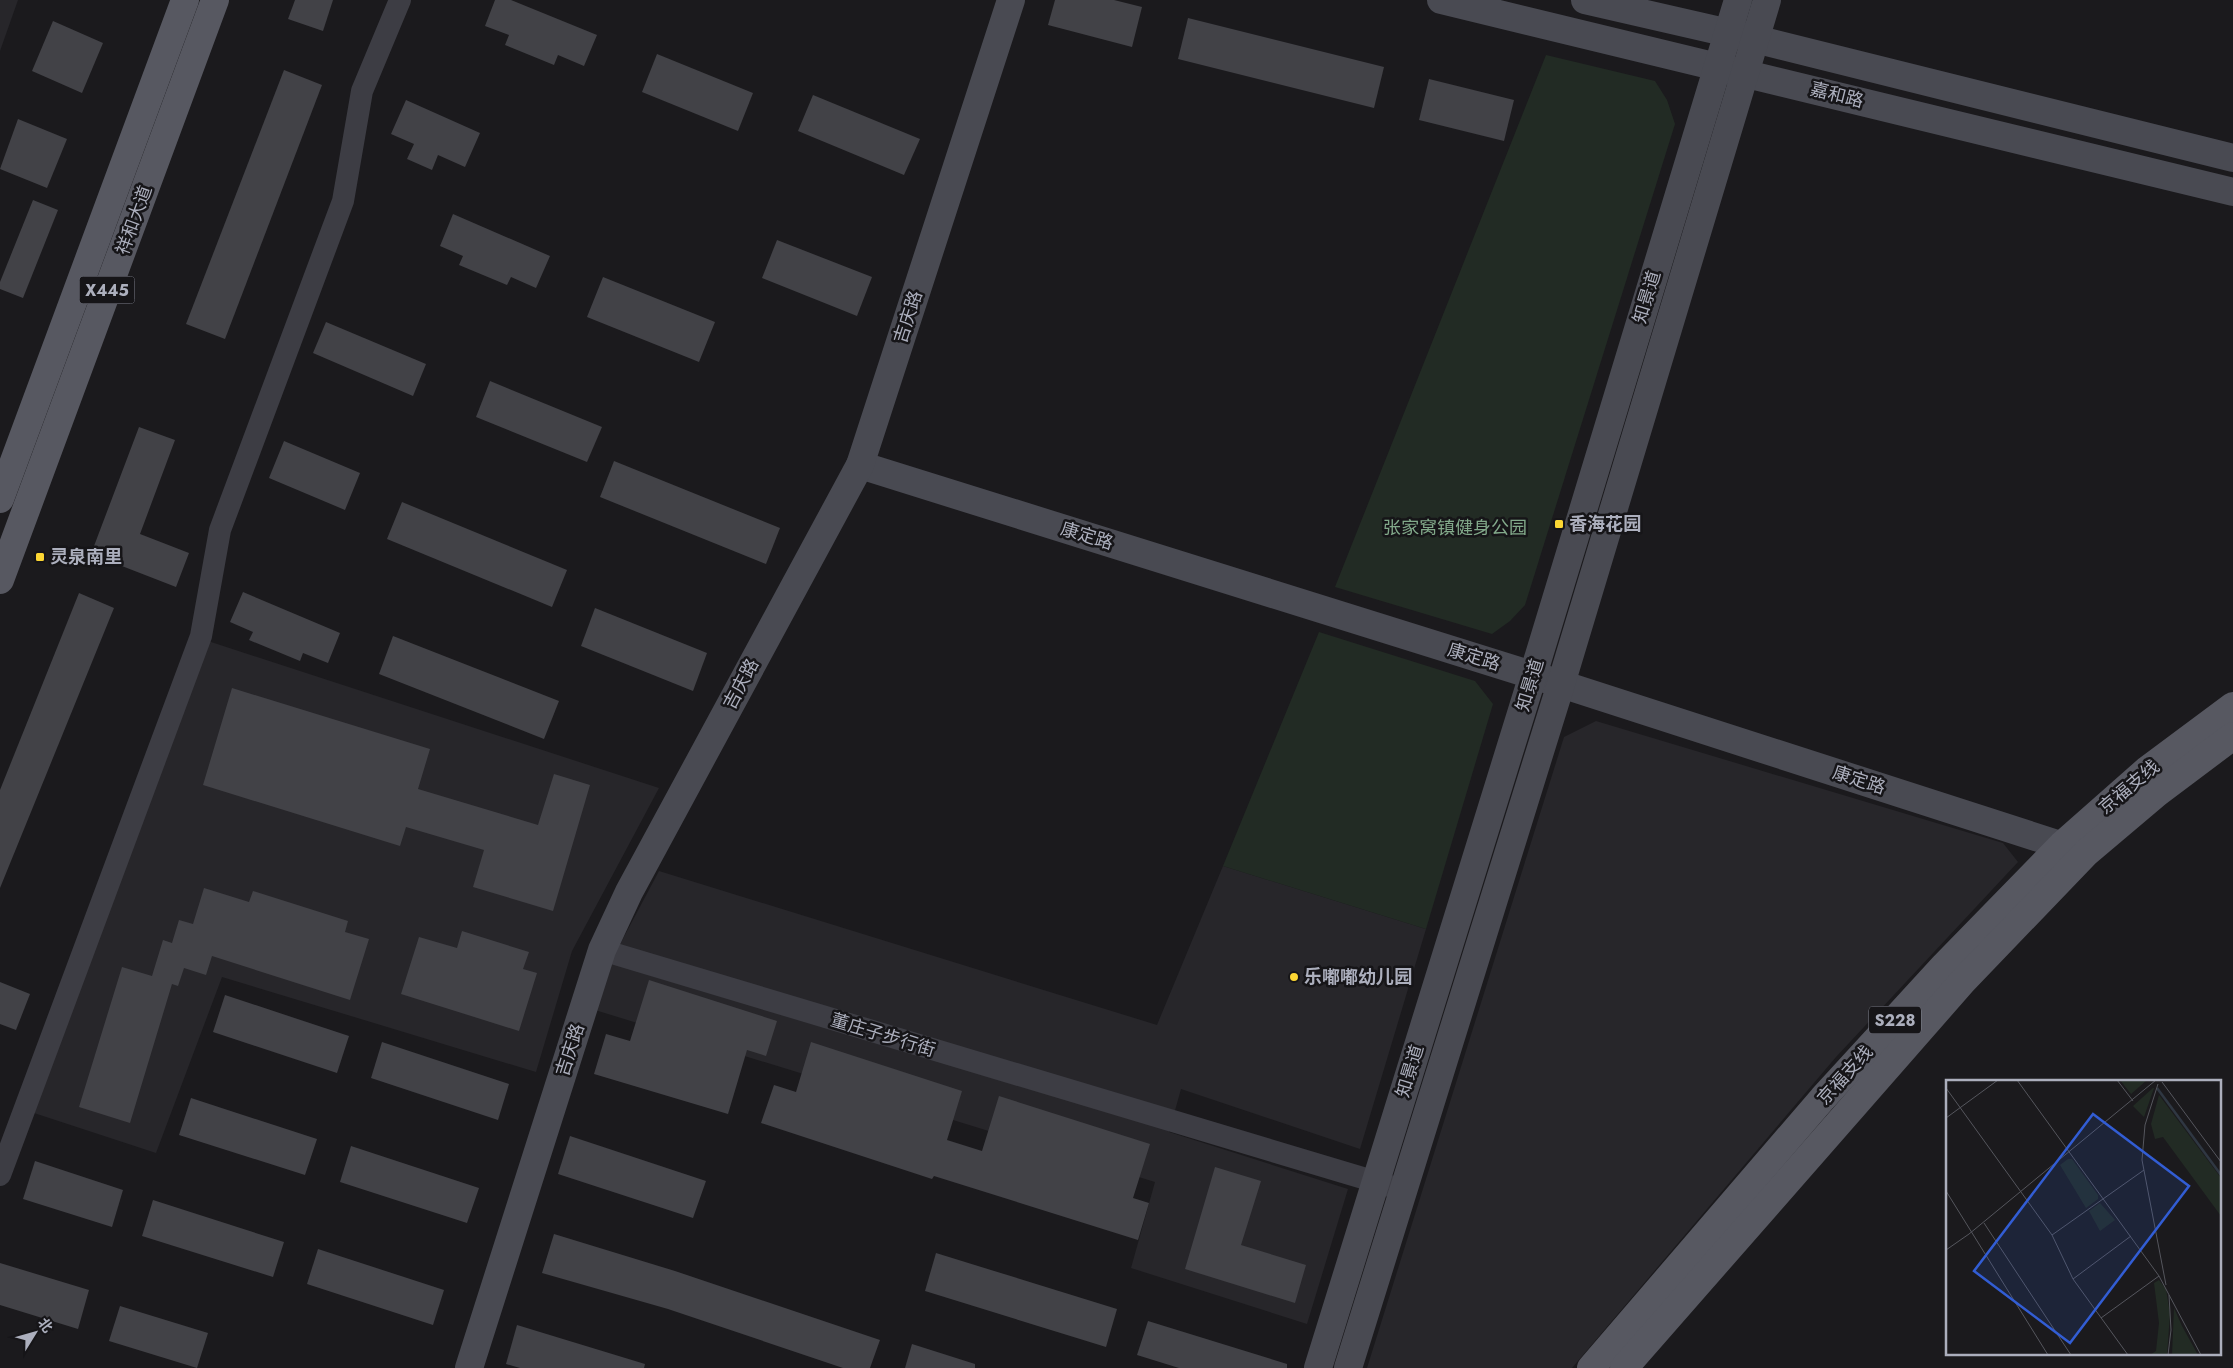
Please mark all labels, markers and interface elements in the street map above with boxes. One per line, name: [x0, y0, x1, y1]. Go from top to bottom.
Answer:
street label: 嘉和路: [1808, 76, 1866, 114]
street label: 祥和大道: [109, 182, 159, 258]
street label: 知景道: [1627, 267, 1667, 327]
road number: X445: [80, 276, 134, 304]
street label: 吉庆路: [887, 287, 929, 347]
place label: 香海花园: [1569, 511, 1641, 537]
park label: 张家窝镇健身公园: [1383, 515, 1527, 541]
street label: 康定路: [1057, 516, 1117, 556]
marker: 香海花园: [1553, 518, 1565, 530]
place label: 灵泉南里: [50, 544, 122, 570]
marker: 灵泉南里: [34, 551, 46, 563]
street label: 康定路: [1444, 637, 1504, 677]
street label: 吉庆路: [717, 654, 765, 714]
street label: 知景道: [1510, 655, 1550, 715]
street label: 京福支线: [2093, 754, 2165, 820]
street label: 康定路: [1829, 759, 1889, 801]
place label: 乐嘟嘟幼儿园: [1304, 964, 1412, 990]
marker: 乐嘟嘟幼儿园: [1288, 971, 1300, 983]
road number: S228: [1869, 1006, 1921, 1034]
street label: 董庄子步行街: [828, 1007, 938, 1063]
street label: 吉庆路: [549, 1020, 591, 1080]
street label: 京福支线: [1811, 1040, 1879, 1110]
street label: 知景道: [1390, 1041, 1430, 1101]
inset map: [1946, 1080, 2220, 1356]
north arrow: [10, 1308, 60, 1358]
text: 北: [33, 1314, 58, 1337]

